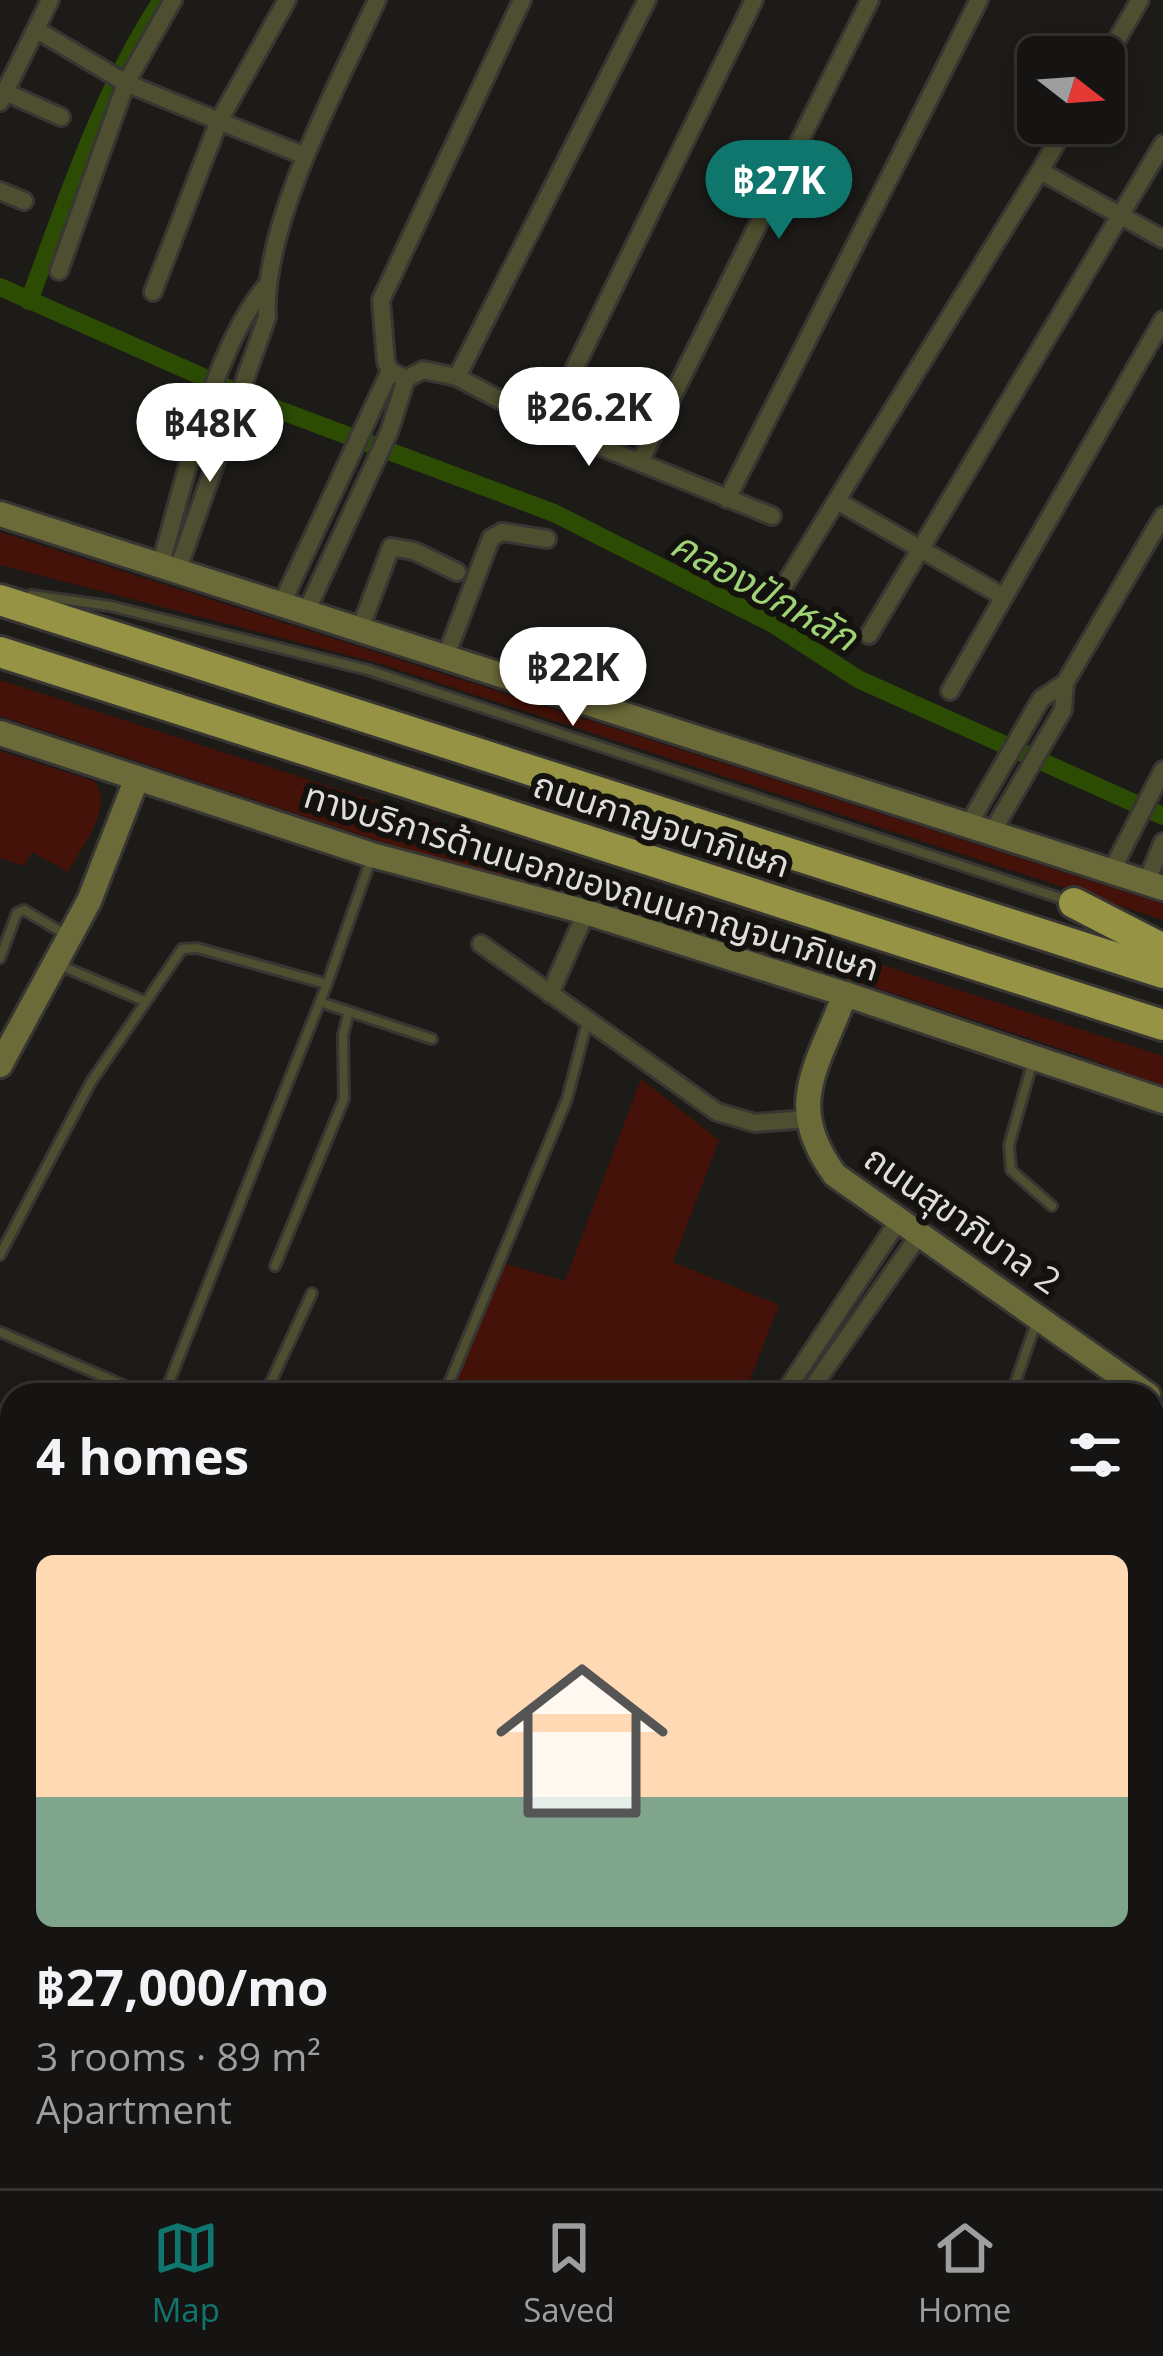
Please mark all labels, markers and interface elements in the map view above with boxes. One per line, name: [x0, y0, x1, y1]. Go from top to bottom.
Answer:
north arrow: [1017, 36, 1125, 144]
map controls: [1017, 36, 1125, 144]
pin: ฿27K: [708, 140, 850, 242]
text: ฿27K: [732, 152, 826, 205]
pin: ฿26.2K: [491, 367, 687, 469]
text: ฿26.2K: [526, 379, 652, 432]
pin: ฿48K: [139, 383, 281, 485]
text: ฿48K: [163, 395, 257, 448]
water label: คลองปักหลัก: [662, 516, 869, 663]
pin: ฿22K: [502, 627, 644, 729]
text: ฿22K: [526, 639, 620, 692]
street label: ถนนกาญจนาภิเษก: [527, 759, 797, 889]
street label: ทางบริการด้านนอกของถนนกาญจนาภิเษก: [298, 770, 886, 992]
street label: ถนนสุขาภิบาล 2: [855, 1133, 1071, 1305]
text: 4 homes: [36, 1420, 249, 1490]
icon: filters: [1062, 1422, 1128, 1488]
icon: home: [474, 1633, 690, 1849]
text: ฿27,000/mo: [36, 1951, 329, 2021]
text: 3 rooms · 89 m²: [36, 2029, 321, 2082]
text: Apartment: [36, 2082, 232, 2135]
tab: Map: [152, 2215, 220, 2332]
tab: Saved: [523, 2215, 615, 2332]
tab: Home: [918, 2215, 1011, 2332]

